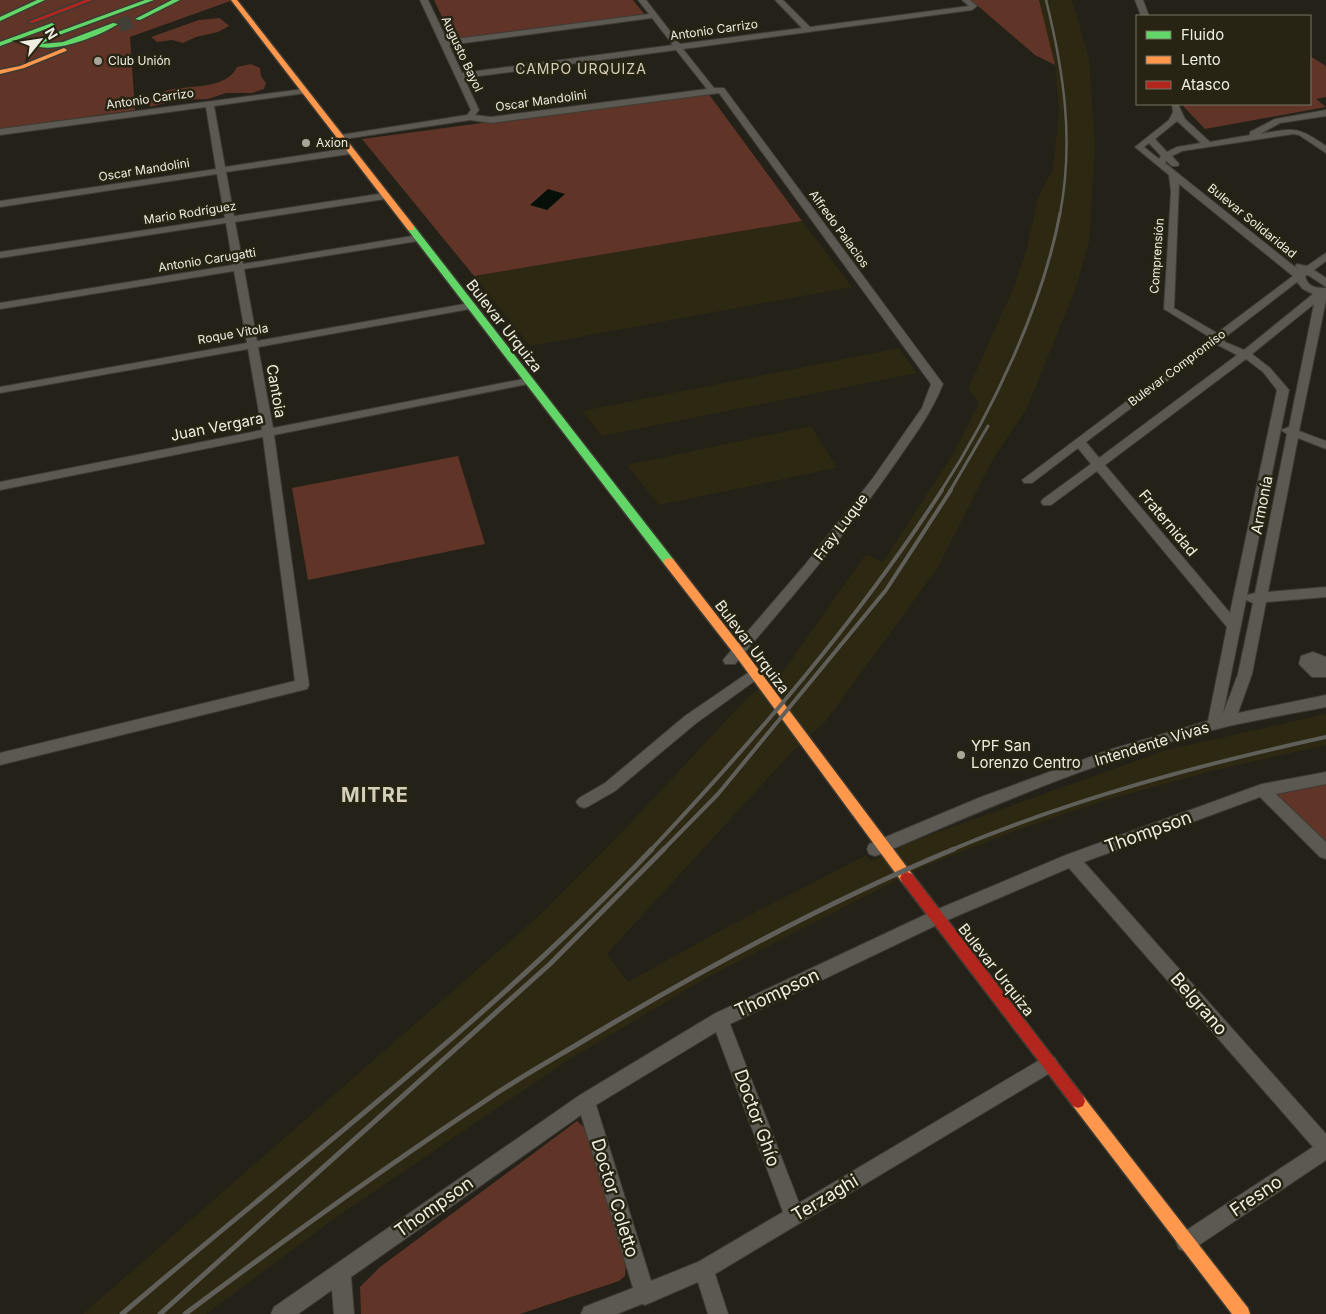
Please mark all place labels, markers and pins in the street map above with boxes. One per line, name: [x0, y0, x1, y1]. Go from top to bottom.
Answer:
place label: Club Unión: [108, 53, 171, 68]
marker: Club Unión: [92, 55, 104, 67]
place label: Axion: [316, 135, 348, 150]
marker: Axion: [300, 137, 312, 149]
place label: YPF San Lorenzo Centro: [971, 736, 1081, 772]
marker: YPF San Lorenzo Centro: [955, 749, 967, 761]

